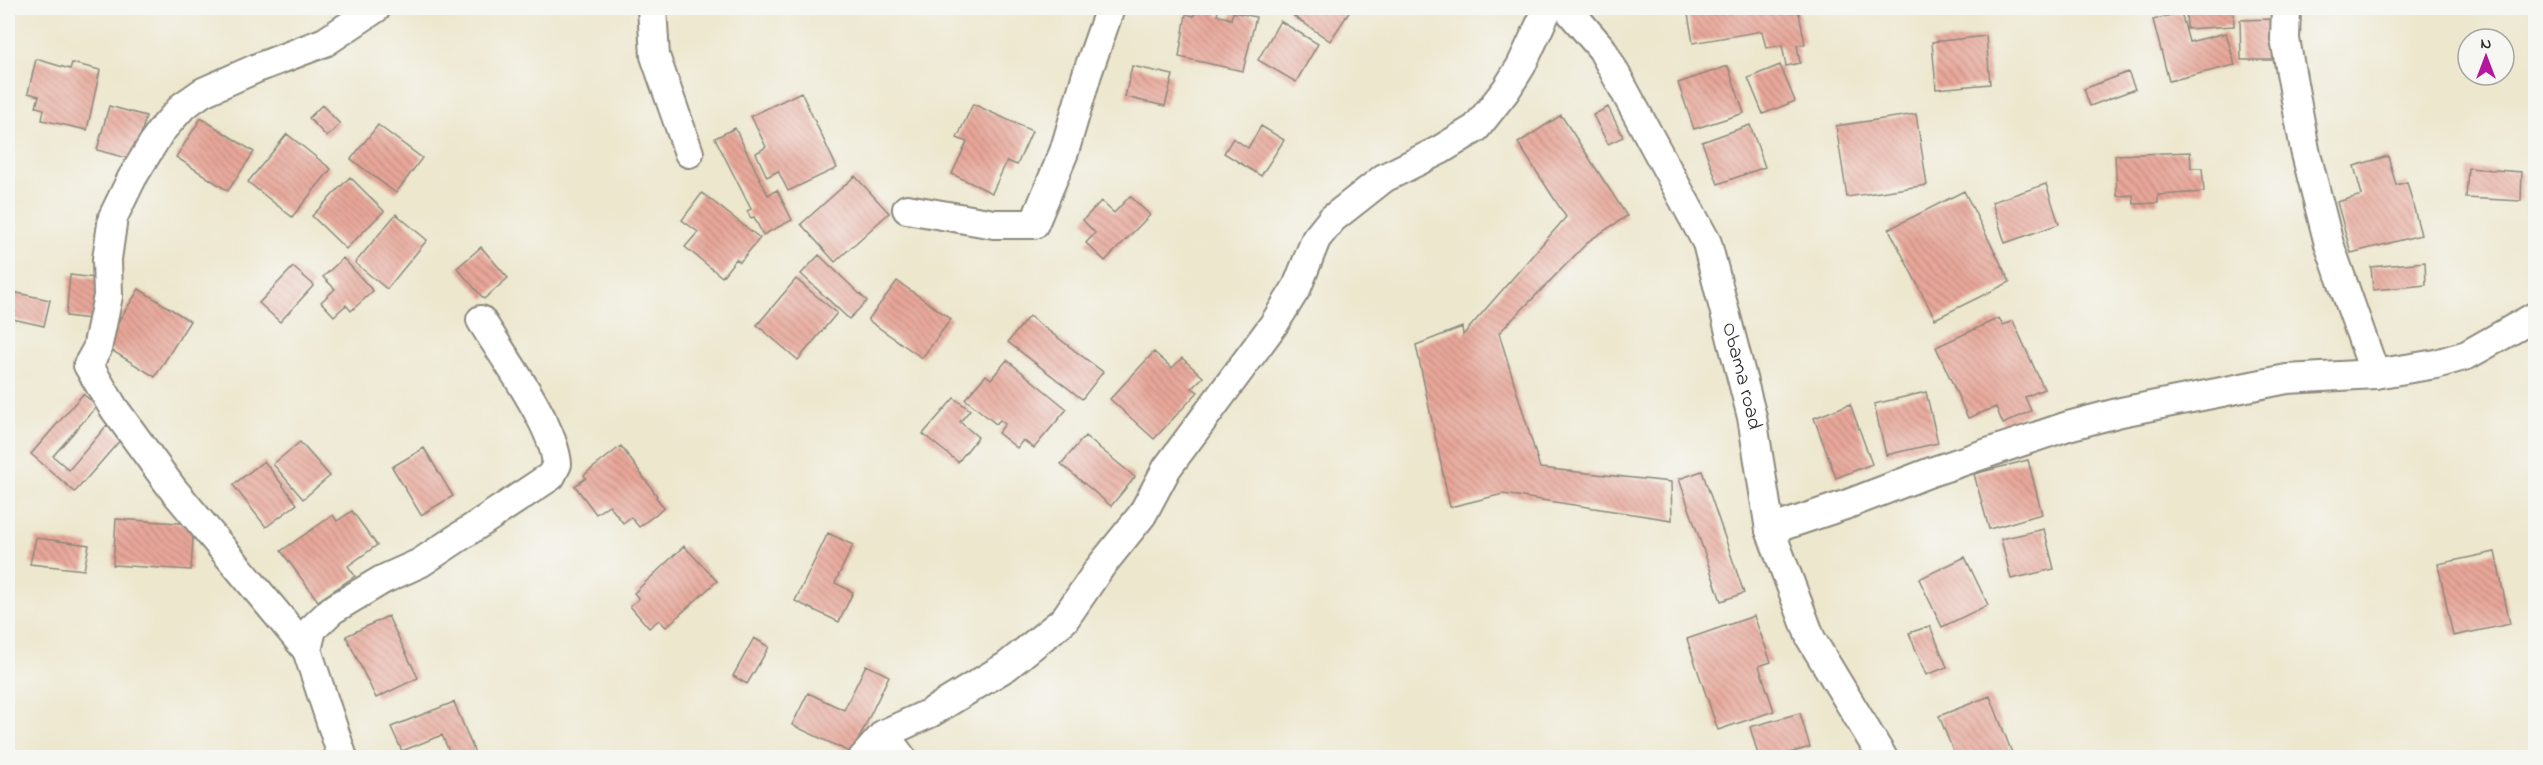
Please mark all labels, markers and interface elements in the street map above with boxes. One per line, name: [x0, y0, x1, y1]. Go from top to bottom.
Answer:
north arrow: [2456, 27, 2516, 87]
text: N: [2481, 32, 2492, 56]
street label: Obama road: [1713, 319, 1769, 432]

